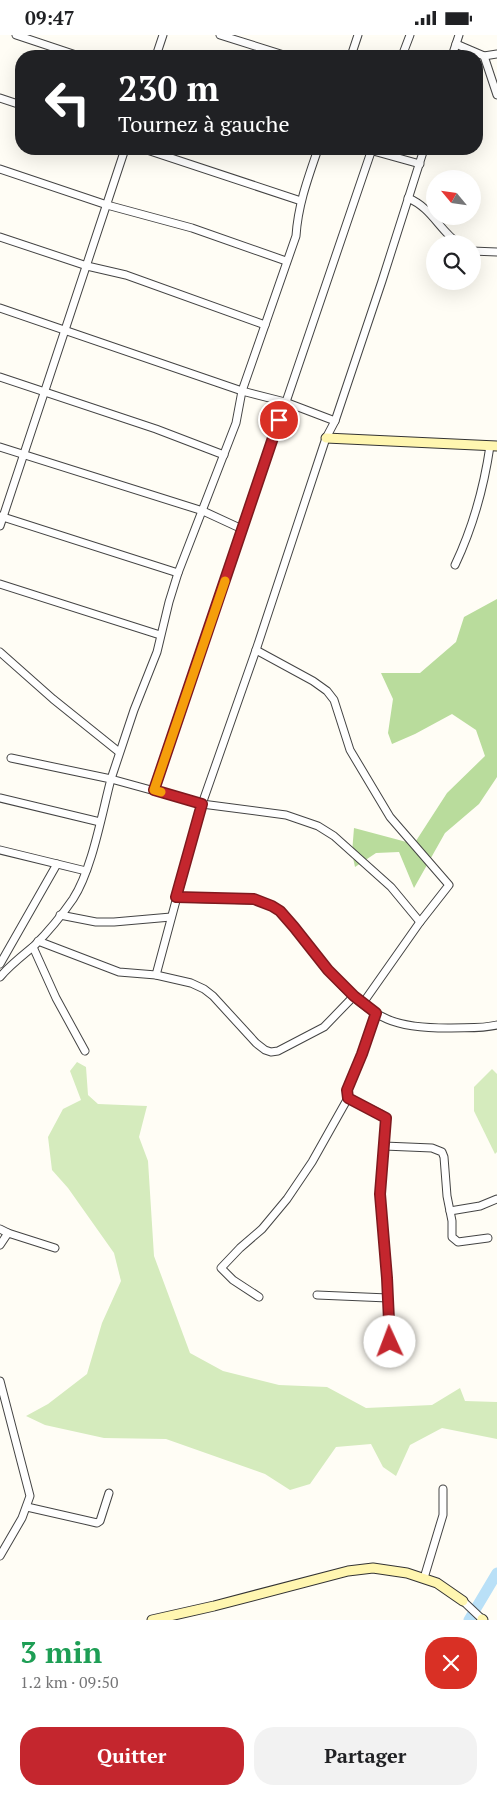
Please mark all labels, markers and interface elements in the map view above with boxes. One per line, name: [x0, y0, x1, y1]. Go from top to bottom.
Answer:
text: 09:47: [25, 5, 74, 30]
text: 230 m: [118, 65, 219, 111]
icon: left: [35, 70, 100, 135]
text: Tournez à gauche: [118, 109, 289, 138]
north arrow: [426, 170, 481, 225]
map controls: [426, 170, 481, 290]
button: search: [426, 235, 481, 290]
pin: [258, 399, 300, 441]
icon: arrive: [265, 406, 293, 434]
position arrow: [363, 1315, 415, 1367]
text: 3 min: [20, 1632, 102, 1672]
button: close: [425, 1637, 477, 1689]
text: 1.2 km · 09:50: [20, 1671, 118, 1693]
button: Quitter: [20, 1727, 244, 1785]
button: Partager: [254, 1727, 477, 1785]

